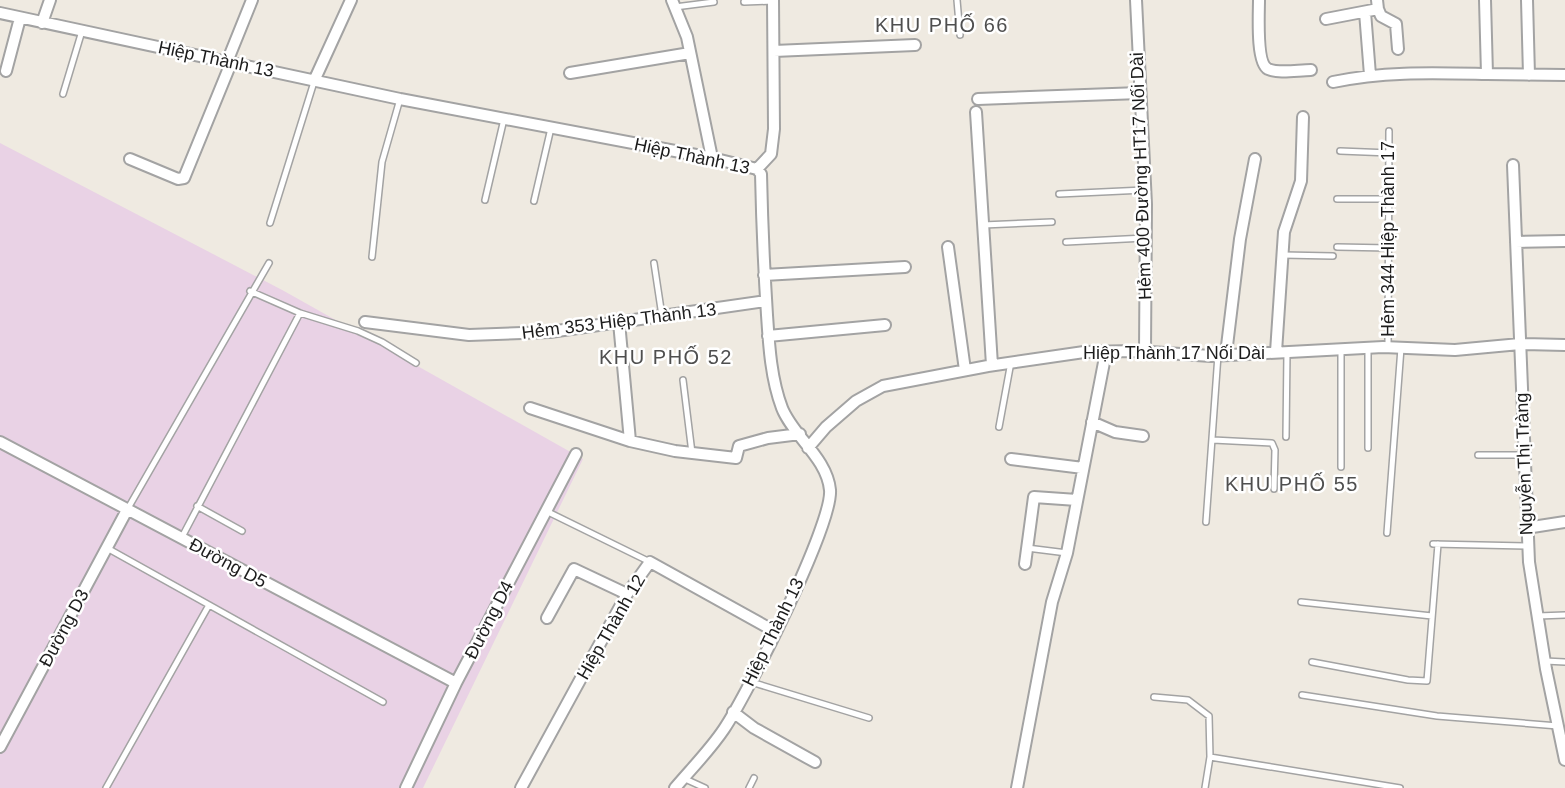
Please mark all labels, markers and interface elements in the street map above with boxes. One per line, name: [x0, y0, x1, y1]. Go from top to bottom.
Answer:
district label: KHU PHỐ 66: [875, 13, 1009, 36]
street label: Hiệp Thành 13: [156, 37, 276, 81]
street label: Hẻm 400 Đường HT17 Nối Dài: [1127, 52, 1155, 300]
street label: Hiệp Thành 13: [632, 134, 752, 178]
street label: Hẻm 344 Hiệp Thành 17: [1378, 141, 1398, 337]
street label: Hẻm 353 Hiệp Thành 13: [521, 299, 717, 343]
street label: Hiệp Thành 17 Nối Dài: [1083, 343, 1265, 363]
district label: KHU PHỐ 52: [599, 345, 733, 368]
street label: Nguyễn Thị Tràng: [1511, 392, 1536, 536]
district label: KHU PHỐ 55: [1225, 472, 1359, 495]
street label: Đường D5: [186, 534, 270, 592]
street label: Hiệp Thành 12: [573, 571, 649, 683]
street label: Hiệp Thành 13: [738, 575, 808, 689]
street label: Đường D4: [461, 578, 517, 662]
street label: Đường D3: [35, 586, 93, 670]

